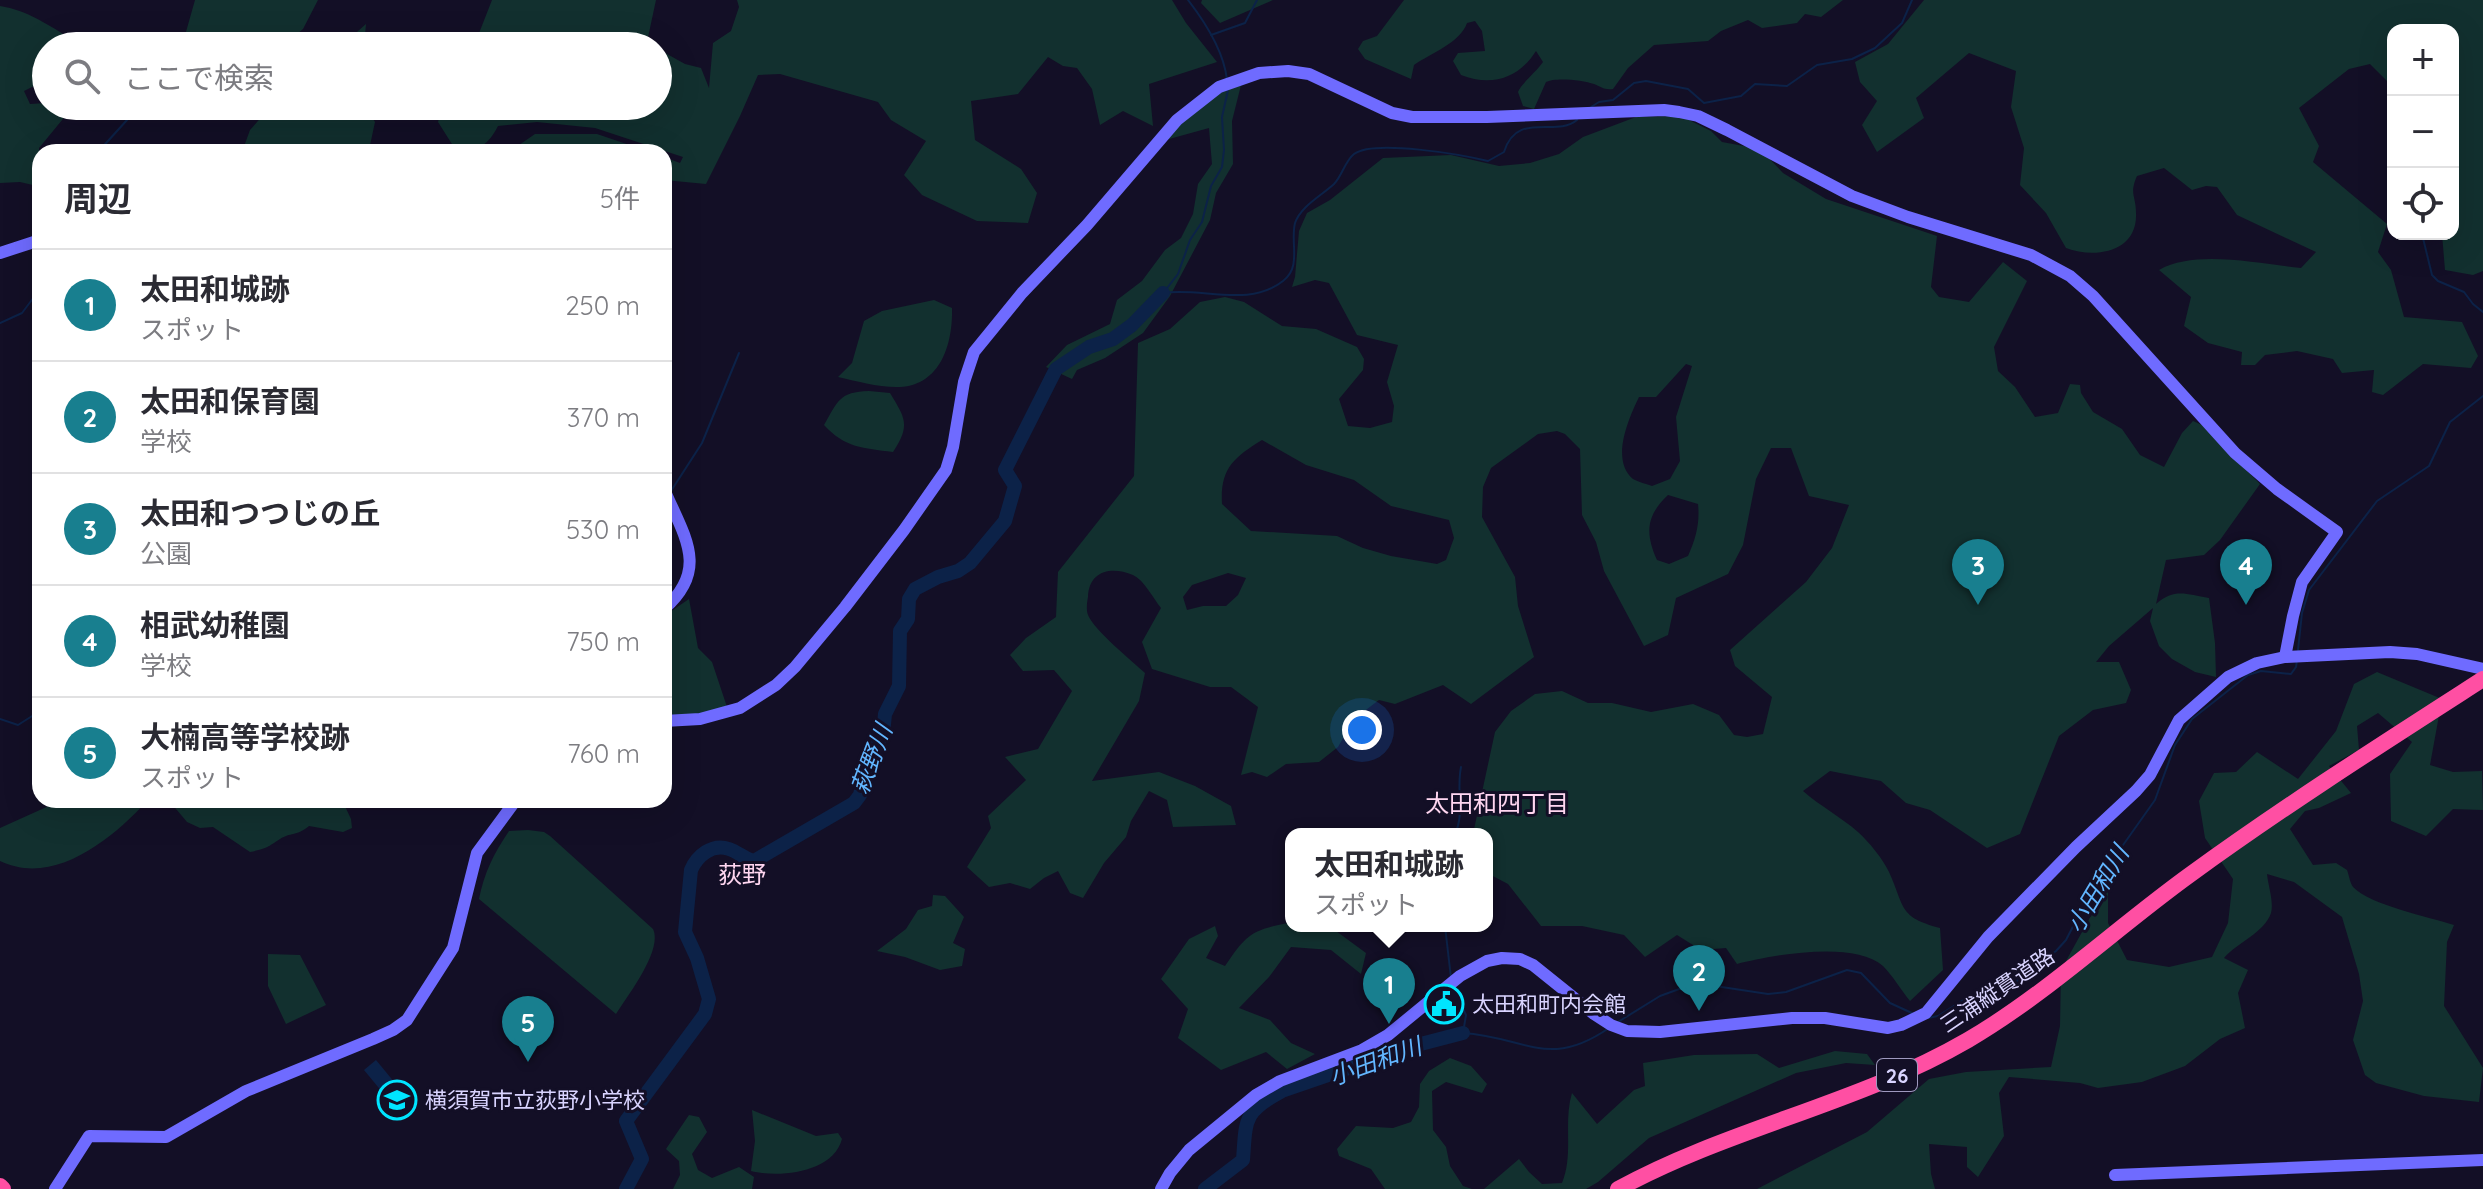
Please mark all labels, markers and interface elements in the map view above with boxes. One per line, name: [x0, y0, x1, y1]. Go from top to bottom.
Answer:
map controls: [2387, 24, 2459, 240]
button: +: [2387, 24, 2459, 96]
search box: [32, 32, 672, 120]
icon: search: [60, 54, 104, 98]
text: ここで検索: [124, 59, 274, 97]
button: −: [2387, 96, 2459, 168]
button: locate: [2387, 168, 2459, 240]
text: 周辺: [64, 177, 132, 220]
text: 5件: [600, 182, 640, 215]
text: 太田和城跡: [140, 270, 290, 308]
text: 1: [85, 289, 95, 322]
text: 250 m: [565, 289, 640, 322]
text: スポット: [140, 313, 244, 346]
text: 太田和保育園: [140, 382, 320, 420]
text: 2: [83, 401, 97, 434]
text: 370 m: [567, 401, 640, 434]
text: 学校: [140, 425, 192, 458]
text: 太田和つつじの丘: [140, 494, 380, 532]
text: 3: [83, 513, 97, 546]
text: 530 m: [566, 513, 640, 546]
text: 公園: [140, 537, 192, 570]
pin: 3: [1952, 539, 2004, 605]
pin: 4: [2220, 539, 2272, 605]
text: 相武幼稚園: [140, 606, 290, 644]
text: 4: [82, 625, 98, 658]
text: 750 m: [566, 625, 640, 658]
text: 学校: [140, 649, 192, 682]
your location: [1342, 710, 1382, 750]
water label: 萩野川: [844, 717, 899, 798]
text: 大楠高等学校跡: [140, 718, 350, 756]
text: 5: [83, 737, 97, 770]
text: 760 m: [567, 737, 640, 770]
text: スポット: [140, 761, 244, 794]
district label: 太田和四丁目: [1425, 788, 1569, 818]
popup: [1285, 828, 1493, 932]
water label: 小田和川: [2059, 838, 2136, 938]
text: 太田和城跡: [1314, 845, 1464, 883]
district label: 荻野: [718, 859, 766, 889]
text: スポット: [1314, 888, 1418, 921]
street label: 三浦縦貫道路: [1934, 941, 2060, 1039]
pin: 2: [1673, 945, 1725, 1011]
pin: 1: [1363, 958, 1415, 1024]
public building icon: 太田和町内会館: [1423, 983, 1465, 1025]
place label: 太田和町内会館: [1472, 990, 1626, 1018]
pin: 5: [502, 996, 554, 1062]
water label: 小田和川: [1325, 1029, 1428, 1092]
road number: 26: [1877, 1059, 1917, 1091]
school or university icon: 横須賀市立荻野小学校: [376, 1079, 418, 1121]
place label: 横須賀市立荻野小学校: [425, 1086, 645, 1114]

